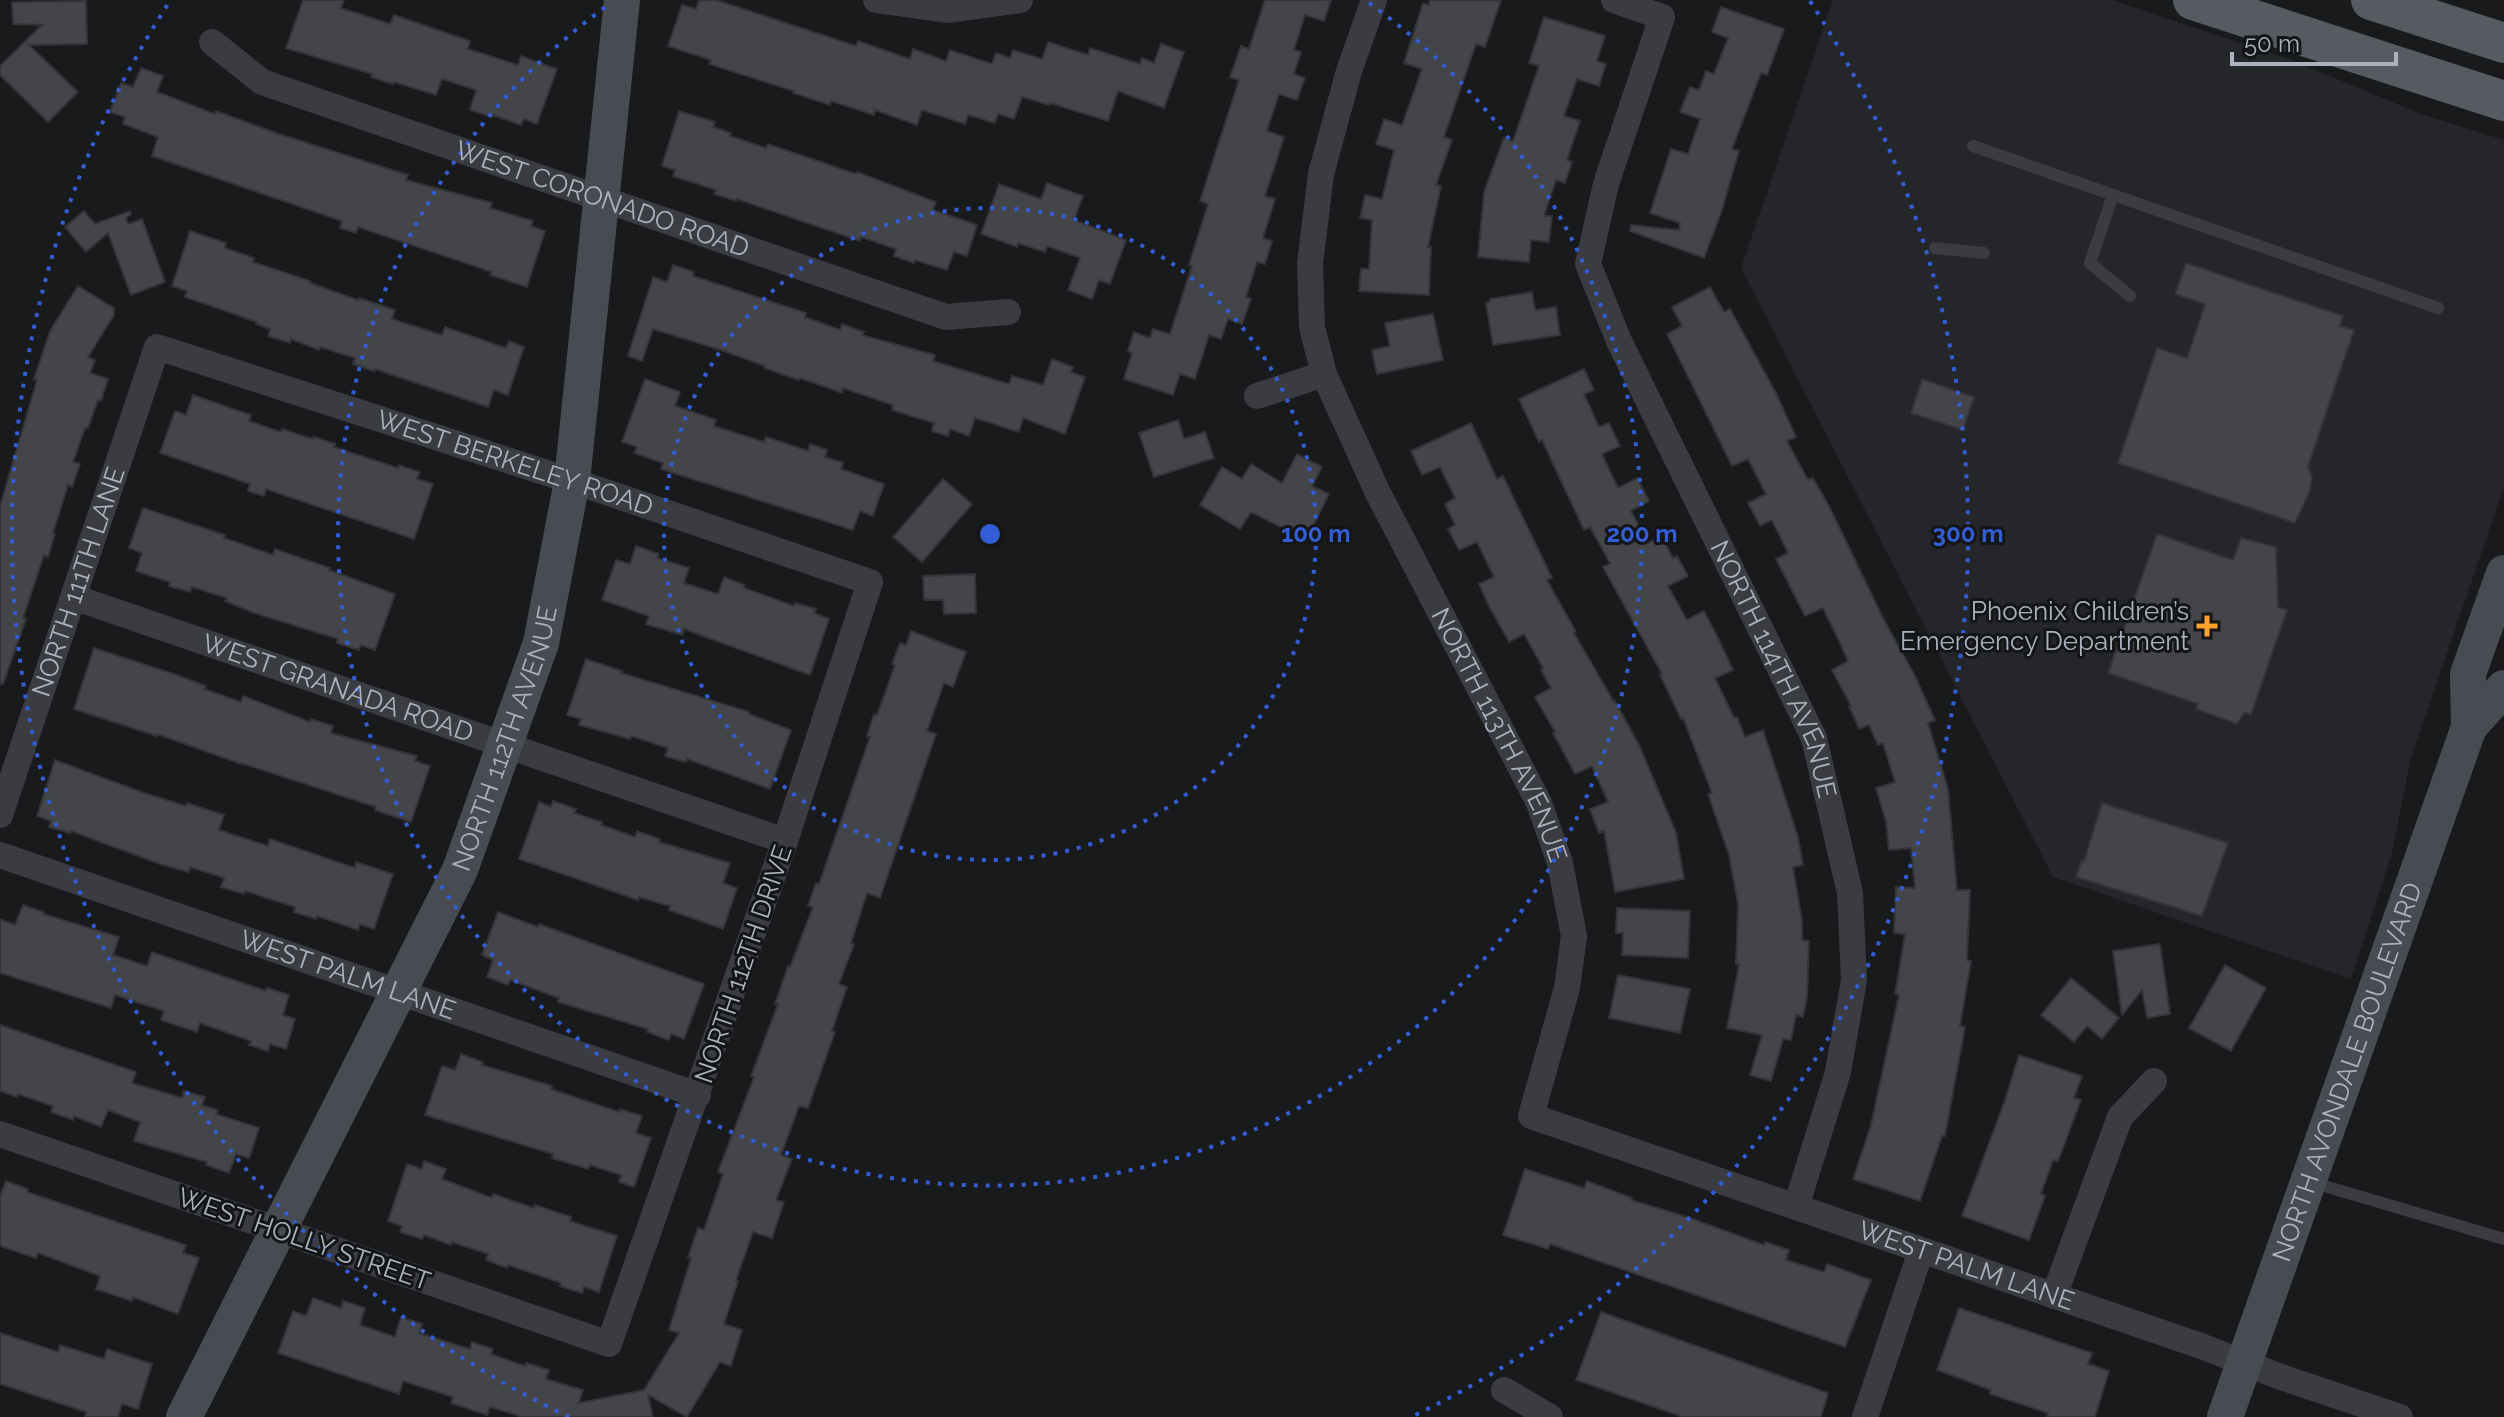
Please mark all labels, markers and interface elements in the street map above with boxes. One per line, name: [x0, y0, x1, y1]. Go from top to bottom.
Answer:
scale bar: [2232, 16, 2396, 66]
text: 50 m: [2244, 29, 2300, 58]
street label: WEST CORONADO ROAD: [452, 135, 753, 263]
street label: WEST BERKELEY ROAD: [373, 404, 657, 522]
street label: NORTH 111TH LANE: [26, 463, 131, 701]
text: 100 m: [1281, 519, 1351, 548]
text: 200 m: [1606, 519, 1678, 548]
text: 300 m: [1933, 519, 2003, 548]
centre of rings: [976, 520, 1004, 548]
street label: NORTH 114TH AVENUE: [1704, 536, 1842, 801]
place label: Phoenix Children’s Emergency Department: [1900, 596, 2189, 656]
street label: NORTH 112TH AVENUE: [446, 603, 563, 875]
street label: NORTH 113TH AVENUE: [1425, 603, 1573, 866]
marker: Phoenix Children’s Emergency Department: [2196, 615, 2218, 637]
street label: WEST GRANADA ROAD: [198, 627, 477, 748]
street label: NORTH 112TH DRIVE: [688, 841, 798, 1087]
street label: NORTH AVONDALE BOULEVARD: [2266, 878, 2428, 1265]
street label: WEST PALM LANE: [236, 924, 460, 1026]
street label: WEST HOLLY STREET: [174, 1182, 434, 1296]
street label: WEST PALM LANE: [1855, 1215, 2078, 1316]

